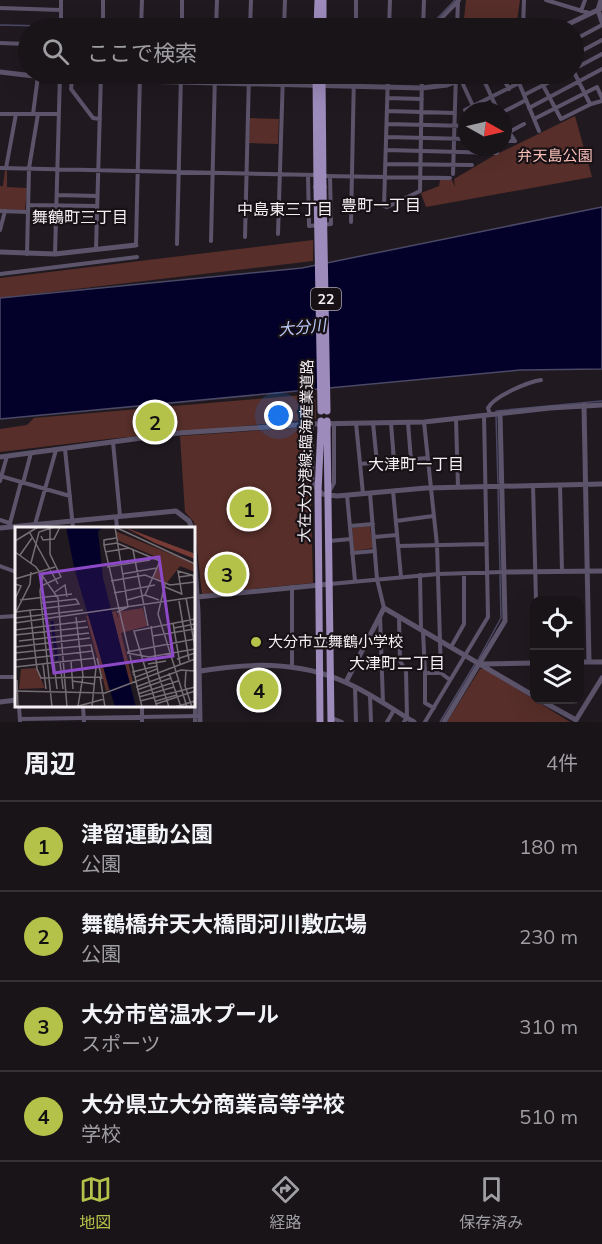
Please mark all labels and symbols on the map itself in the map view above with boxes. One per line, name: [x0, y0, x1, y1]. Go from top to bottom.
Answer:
north arrow: [458, 102, 512, 156]
park label: 弁天島公園: [517, 146, 593, 165]
district label: 豊町一丁目: [341, 195, 421, 215]
district label: 中島東三丁目: [237, 199, 333, 219]
district label: 舞鶴町三丁目: [32, 207, 128, 227]
road number: 22: [311, 288, 341, 310]
water label: 大分川: [277, 314, 329, 339]
street label: 大在大分港線;臨海産業道路: [294, 359, 317, 543]
pin: 2: [136, 400, 174, 444]
your location: [264, 401, 293, 430]
district label: 大津町一丁目: [368, 454, 464, 474]
pin: 1: [230, 486, 268, 532]
inset map: [15, 527, 195, 707]
pin: 3: [208, 552, 246, 596]
place label: 大分市立舞鶴小学校: [268, 632, 403, 651]
marker: 大分市立舞鶴小学校: [249, 635, 263, 649]
district label: 大津町二丁目: [349, 653, 445, 673]
pin: 4: [240, 668, 278, 712]

